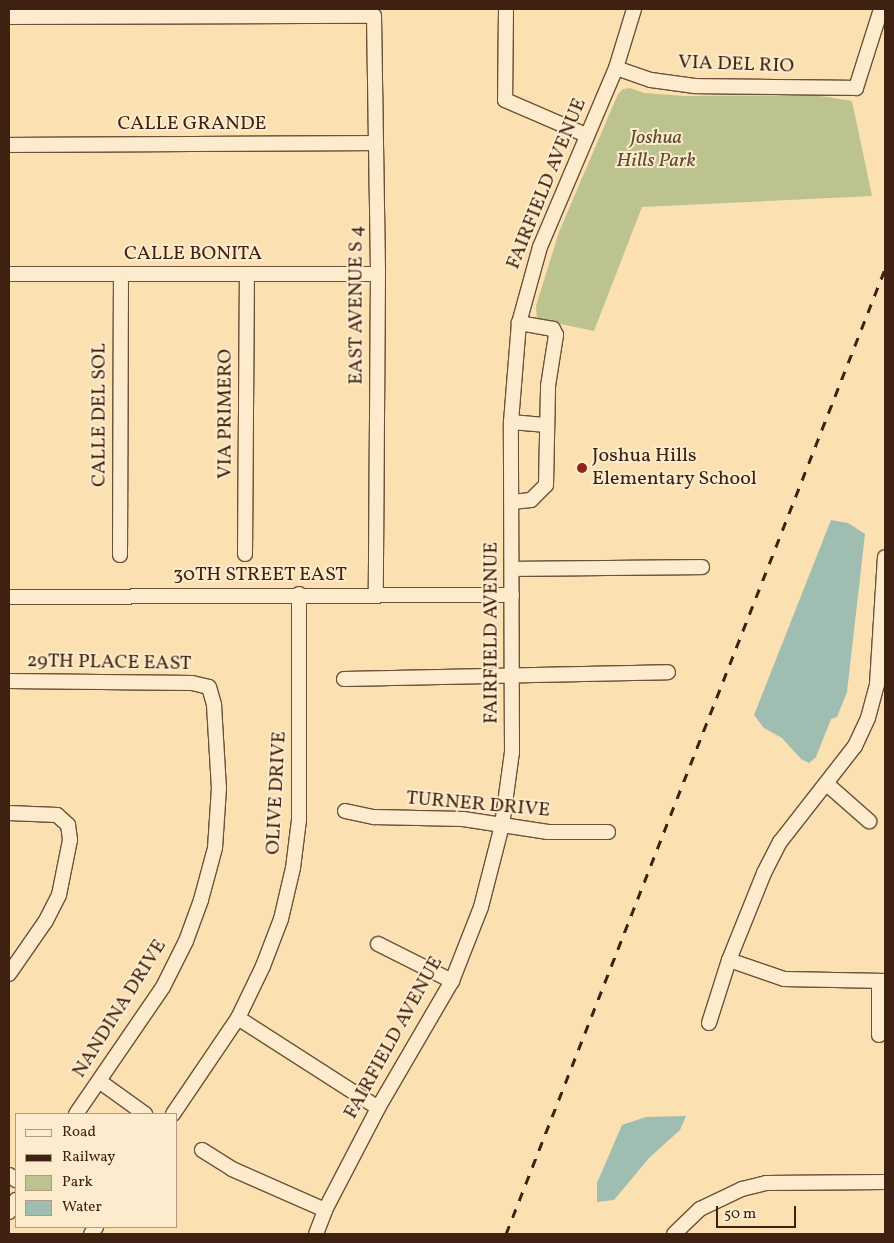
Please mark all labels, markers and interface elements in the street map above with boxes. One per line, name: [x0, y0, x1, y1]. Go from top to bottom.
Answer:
street label: VIA DEL RIO: [678, 51, 794, 79]
street label: FAIRFIELD AVENUE: [502, 95, 592, 273]
street label: CALLE GRANDE: [118, 112, 266, 136]
park label: Joshua Hills Park: [616, 126, 696, 173]
street label: EAST AVENUE S 4: [345, 225, 369, 385]
street label: CALLE BONITA: [124, 242, 262, 266]
street label: CALLE DEL SOL: [88, 343, 112, 487]
street label: VIA PRIMERO: [214, 349, 238, 479]
place label: Joshua Hills Elementary School: [592, 444, 757, 491]
marker: Joshua Hills Elementary School: [576, 462, 588, 474]
street label: FAIRFIELD AVENUE: [480, 542, 504, 724]
street label: 30TH STREET EAST: [173, 563, 347, 587]
street label: 29TH PLACE EAST: [27, 650, 191, 676]
street label: OLIVE DRIVE: [262, 731, 292, 855]
street label: TURNER DRIVE: [405, 787, 551, 823]
street label: NANDINA DRIVE: [68, 935, 172, 1083]
street label: FAIRFIELD AVENUE: [339, 953, 449, 1123]
legend: [15, 1113, 178, 1228]
text: Road: [62, 1122, 96, 1143]
text: Railway: [62, 1147, 115, 1168]
text: Park: [62, 1172, 93, 1193]
scale bar: [719, 1196, 799, 1228]
text: Water: [62, 1197, 102, 1218]
text: 50 m: [724, 1204, 756, 1225]

